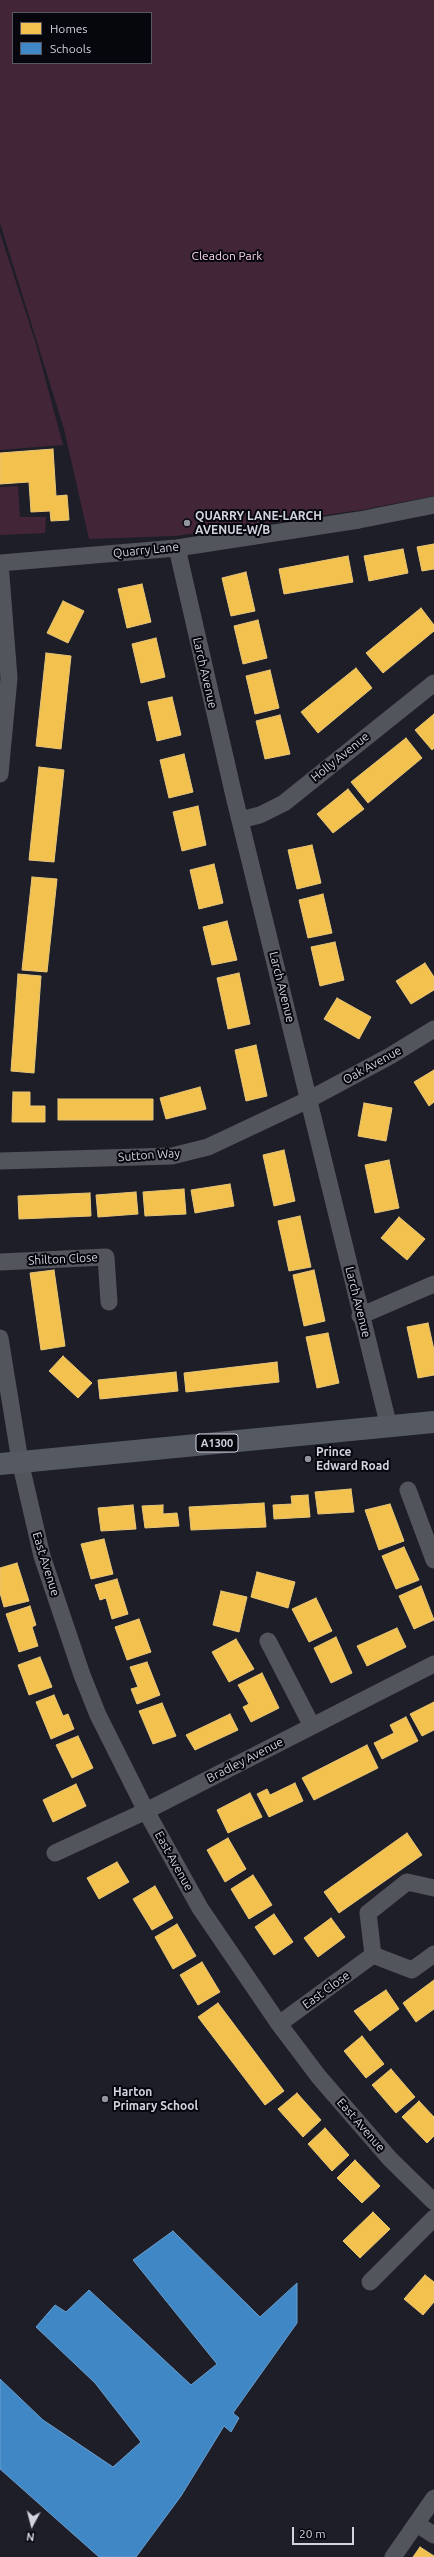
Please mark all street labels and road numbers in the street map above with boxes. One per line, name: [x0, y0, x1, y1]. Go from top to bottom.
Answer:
street label: Quarry Lane: [112, 539, 180, 561]
street label: Larch Avenue: [190, 636, 220, 710]
street label: Holly Avenue: [308, 729, 372, 785]
street label: Larch Avenue: [266, 950, 298, 1024]
street label: Oak Avenue: [340, 1043, 404, 1087]
street label: Sutton Way: [118, 1146, 180, 1164]
street label: Shilton Close: [28, 1250, 98, 1268]
street label: Larch Avenue: [342, 1265, 374, 1339]
road number: A1300: [196, 1434, 238, 1452]
street label: East Avenue: [29, 1530, 63, 1598]
street label: Bradley Avenue: [204, 1735, 286, 1785]
street label: East Avenue: [152, 1829, 196, 1893]
street label: East Close: [300, 1968, 352, 2012]
street label: East Avenue: [334, 2095, 388, 2155]

